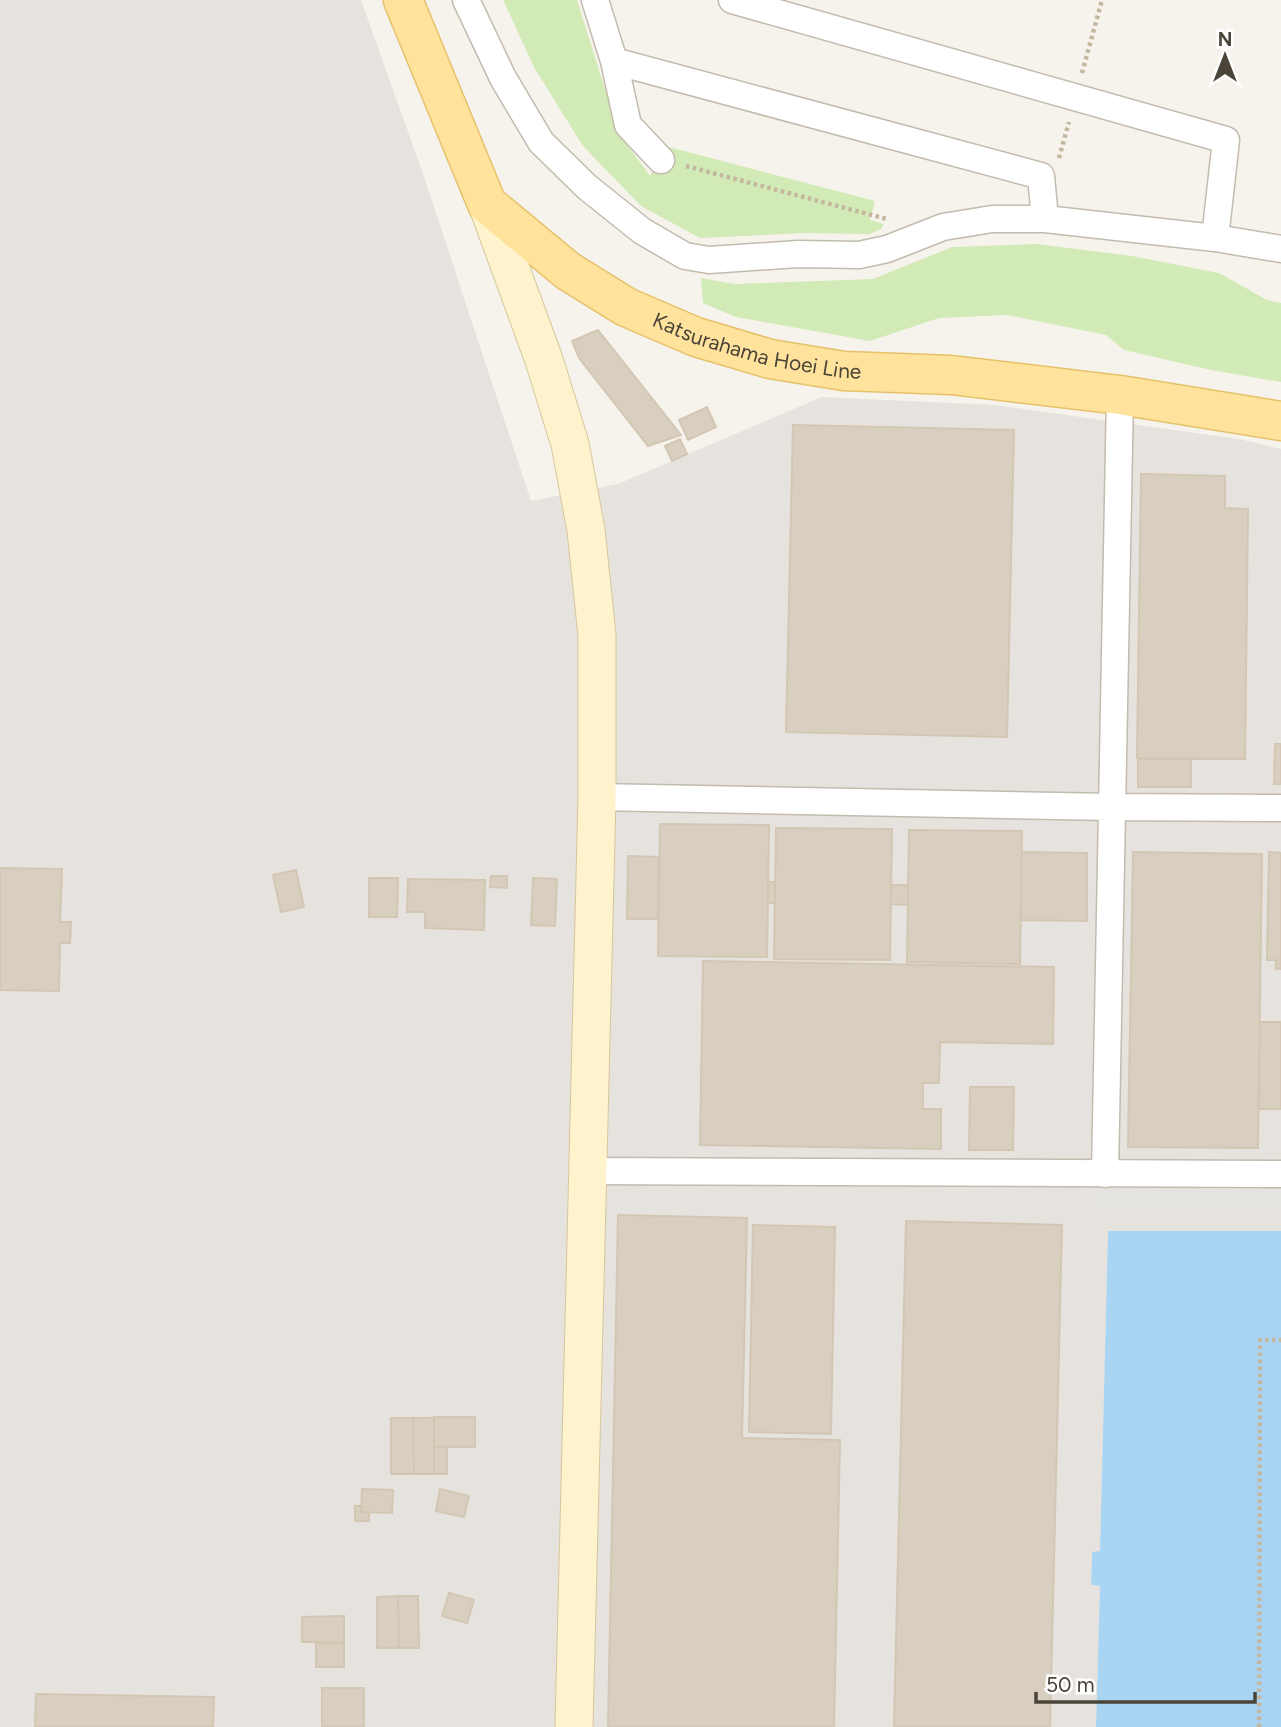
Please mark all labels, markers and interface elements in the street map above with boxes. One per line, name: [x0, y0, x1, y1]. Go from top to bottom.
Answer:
north arrow: [1190, 21, 1260, 91]
text: N: [1218, 28, 1232, 51]
street label: Katsurahama Hoei Line: [649, 307, 862, 384]
scale bar: [1036, 1660, 1255, 1704]
text: 50 m: [1046, 1672, 1095, 1697]

